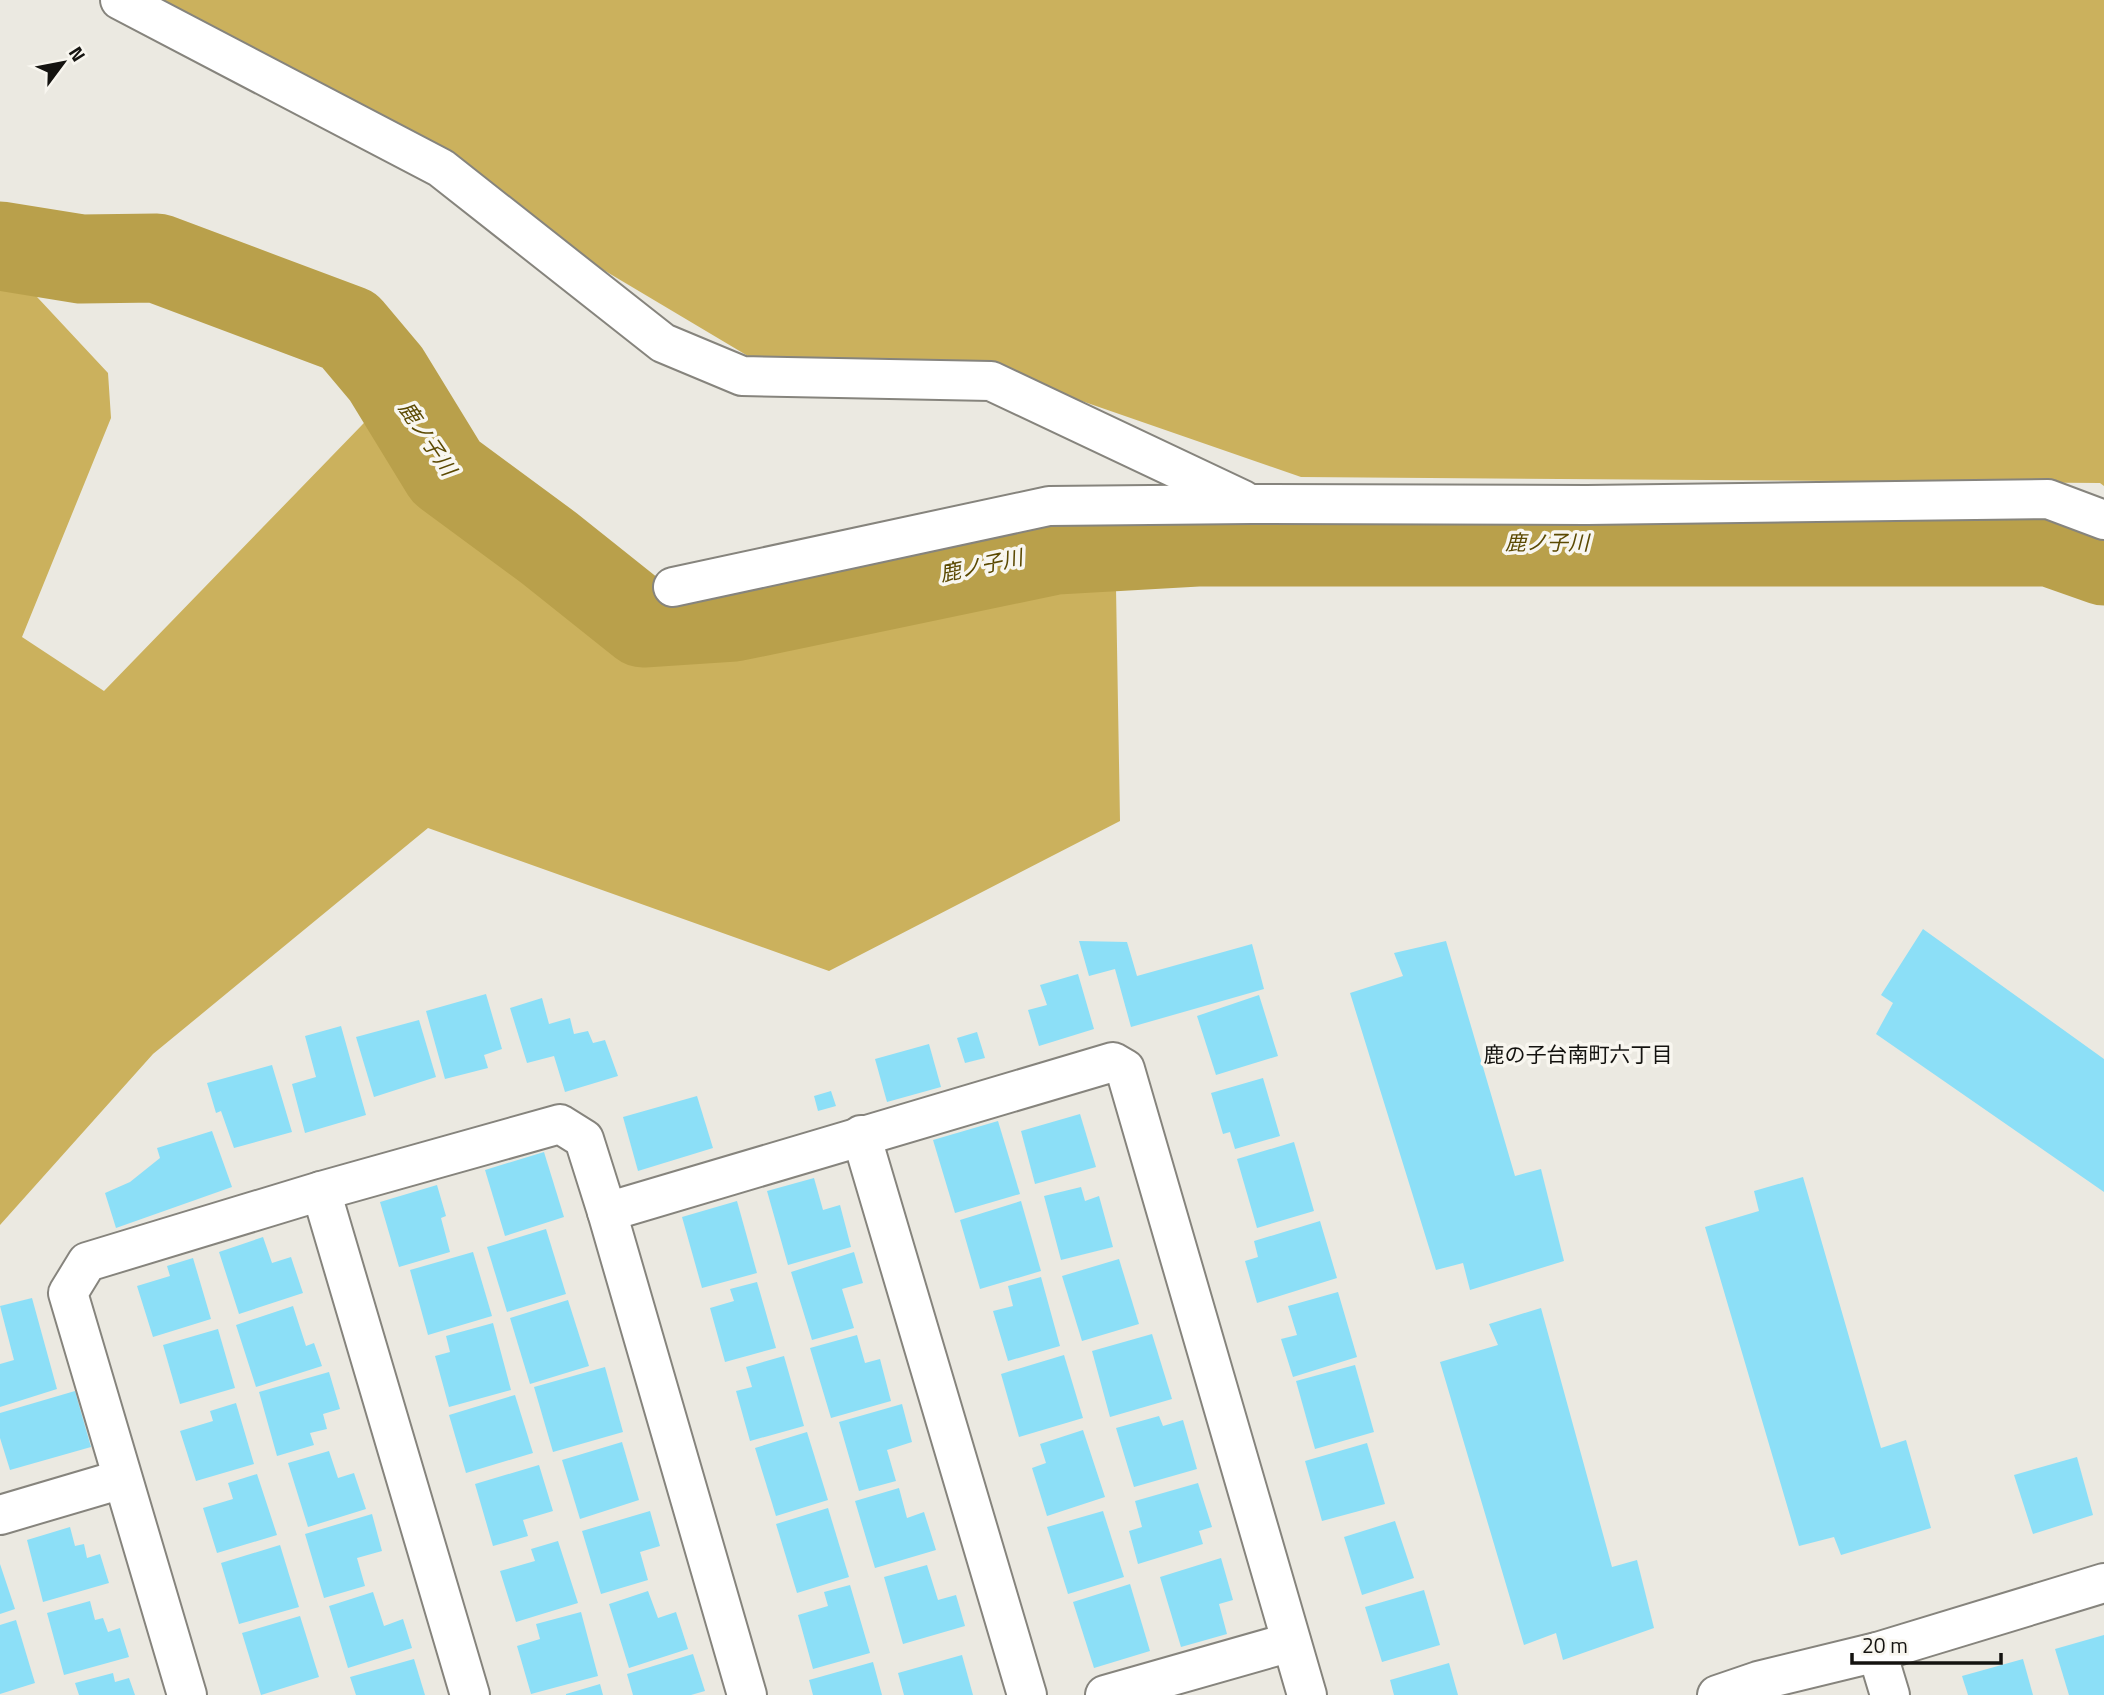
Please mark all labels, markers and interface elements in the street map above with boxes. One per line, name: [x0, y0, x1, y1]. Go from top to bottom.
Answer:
north arrow: [28, 28, 98, 98]
text: N: [62, 40, 94, 67]
water label: 鹿ノ子川: [391, 394, 466, 483]
water label: 鹿ノ子川: [1505, 526, 1591, 558]
water label: 鹿ノ子川: [937, 540, 1027, 589]
district label: 鹿の子台南町六丁目: [1484, 1038, 1673, 1070]
scale bar: [1852, 1622, 2001, 1666]
text: 20 m: [1862, 1629, 1908, 1661]

